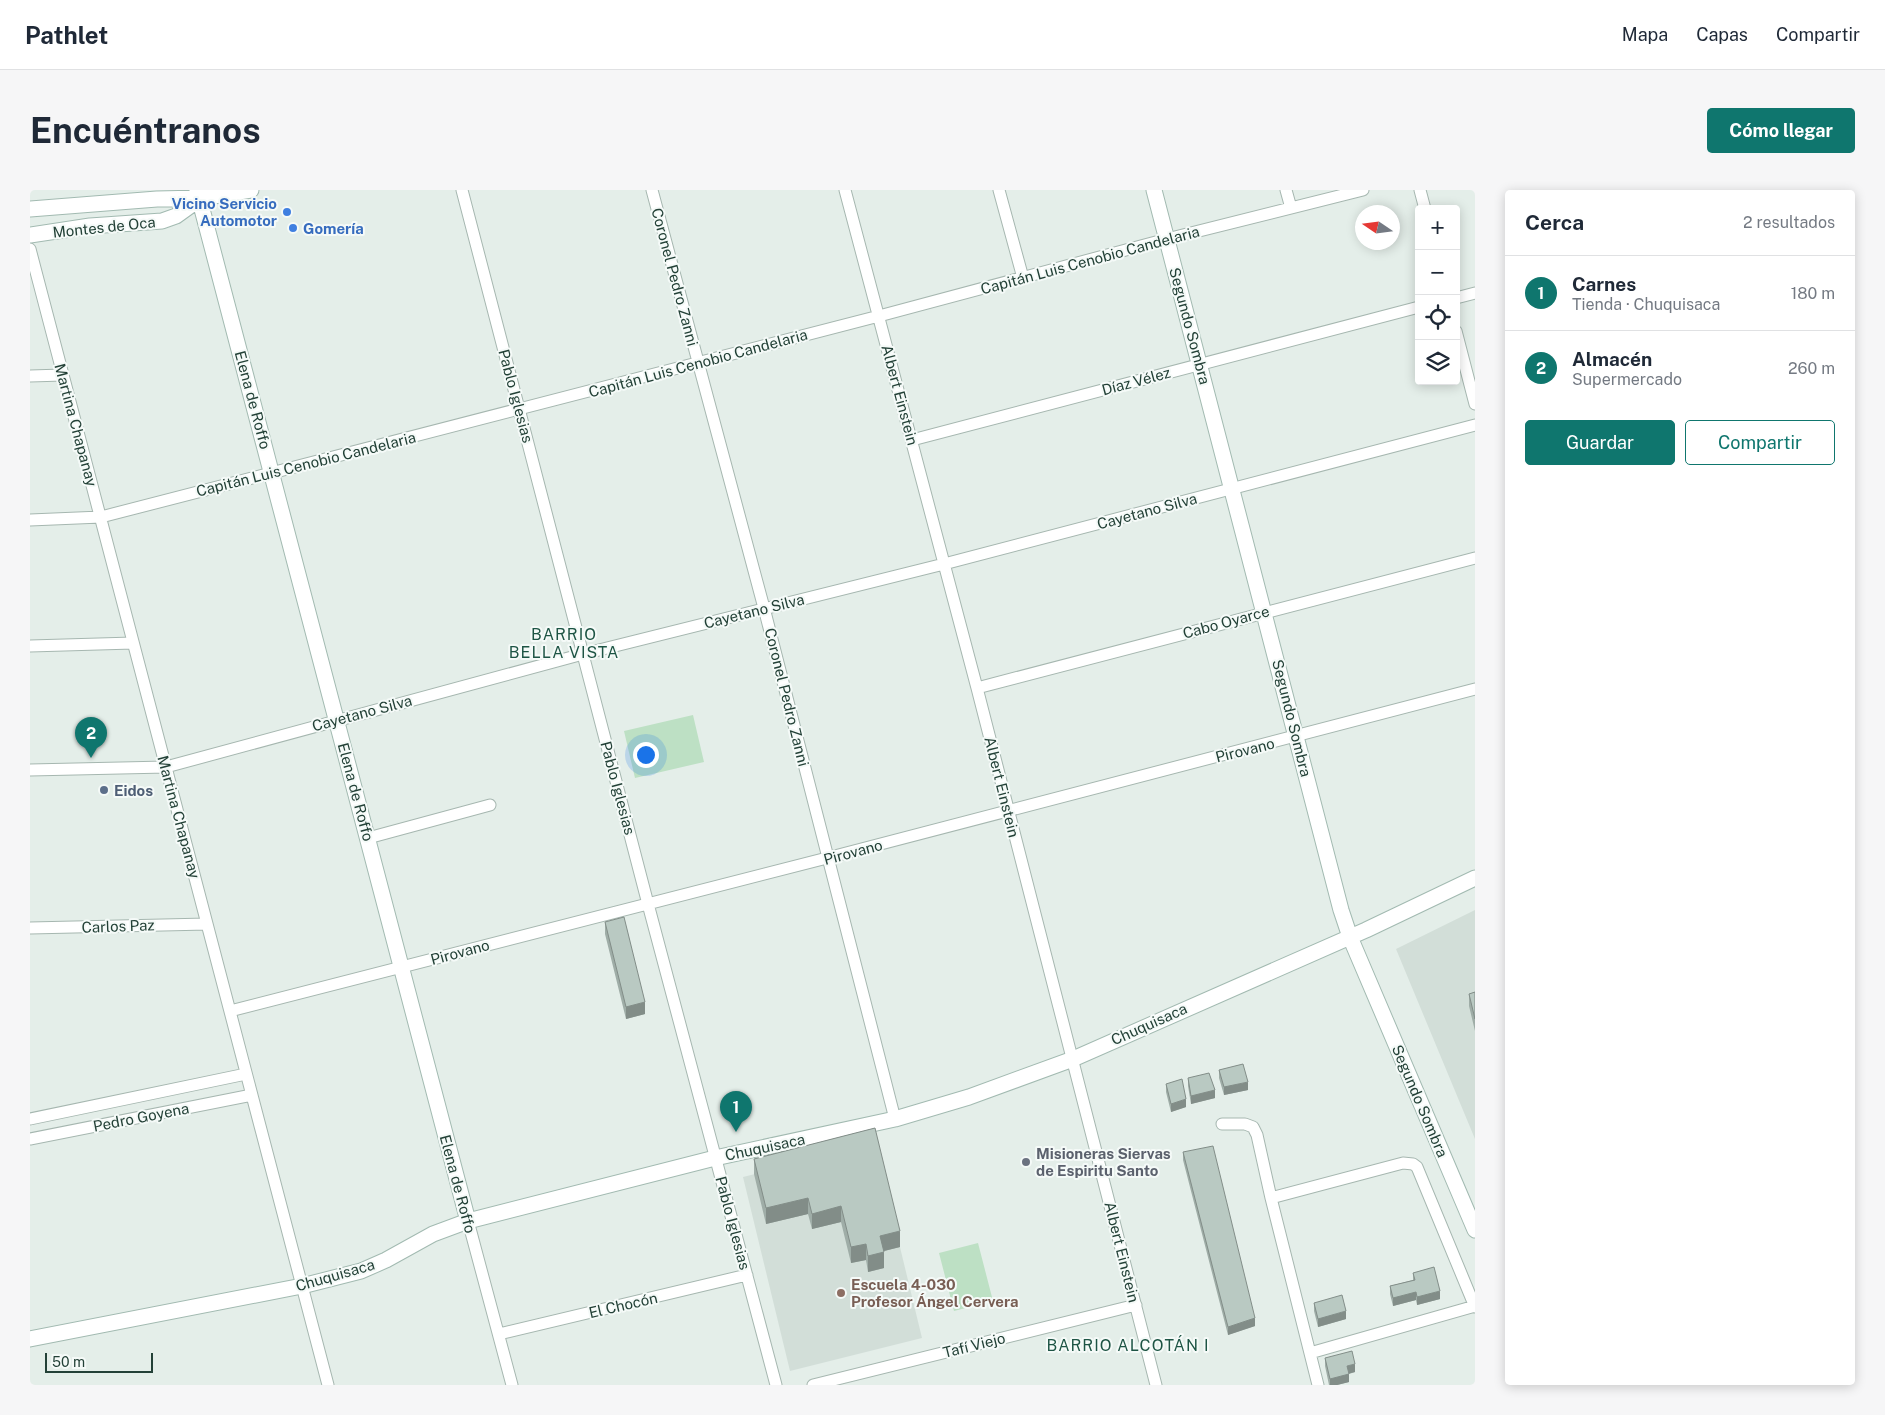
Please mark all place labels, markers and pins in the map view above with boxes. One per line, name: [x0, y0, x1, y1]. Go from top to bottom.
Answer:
place label: Vicino Servicio Automotor: [171, 195, 277, 229]
marker: Vicino Servicio Automotor: [281, 206, 293, 218]
place label: Gomería: [303, 220, 364, 237]
marker: Gomería: [287, 222, 299, 234]
pin: 2: [75, 717, 107, 758]
place label: Eidos: [114, 782, 153, 799]
marker: Eidos: [98, 784, 110, 796]
pin: 1: [720, 1091, 752, 1132]
place label: Misioneras Siervas de Espiritu Santo: [1036, 1145, 1171, 1179]
marker: Misioneras Siervas de Espiritu Santo: [1020, 1156, 1032, 1168]
place label: Escuela 4-030 Profesor Ángel Cervera: [851, 1276, 1019, 1310]
marker: Escuela 4-030 Profesor Ángel Cervera: [835, 1287, 847, 1299]

